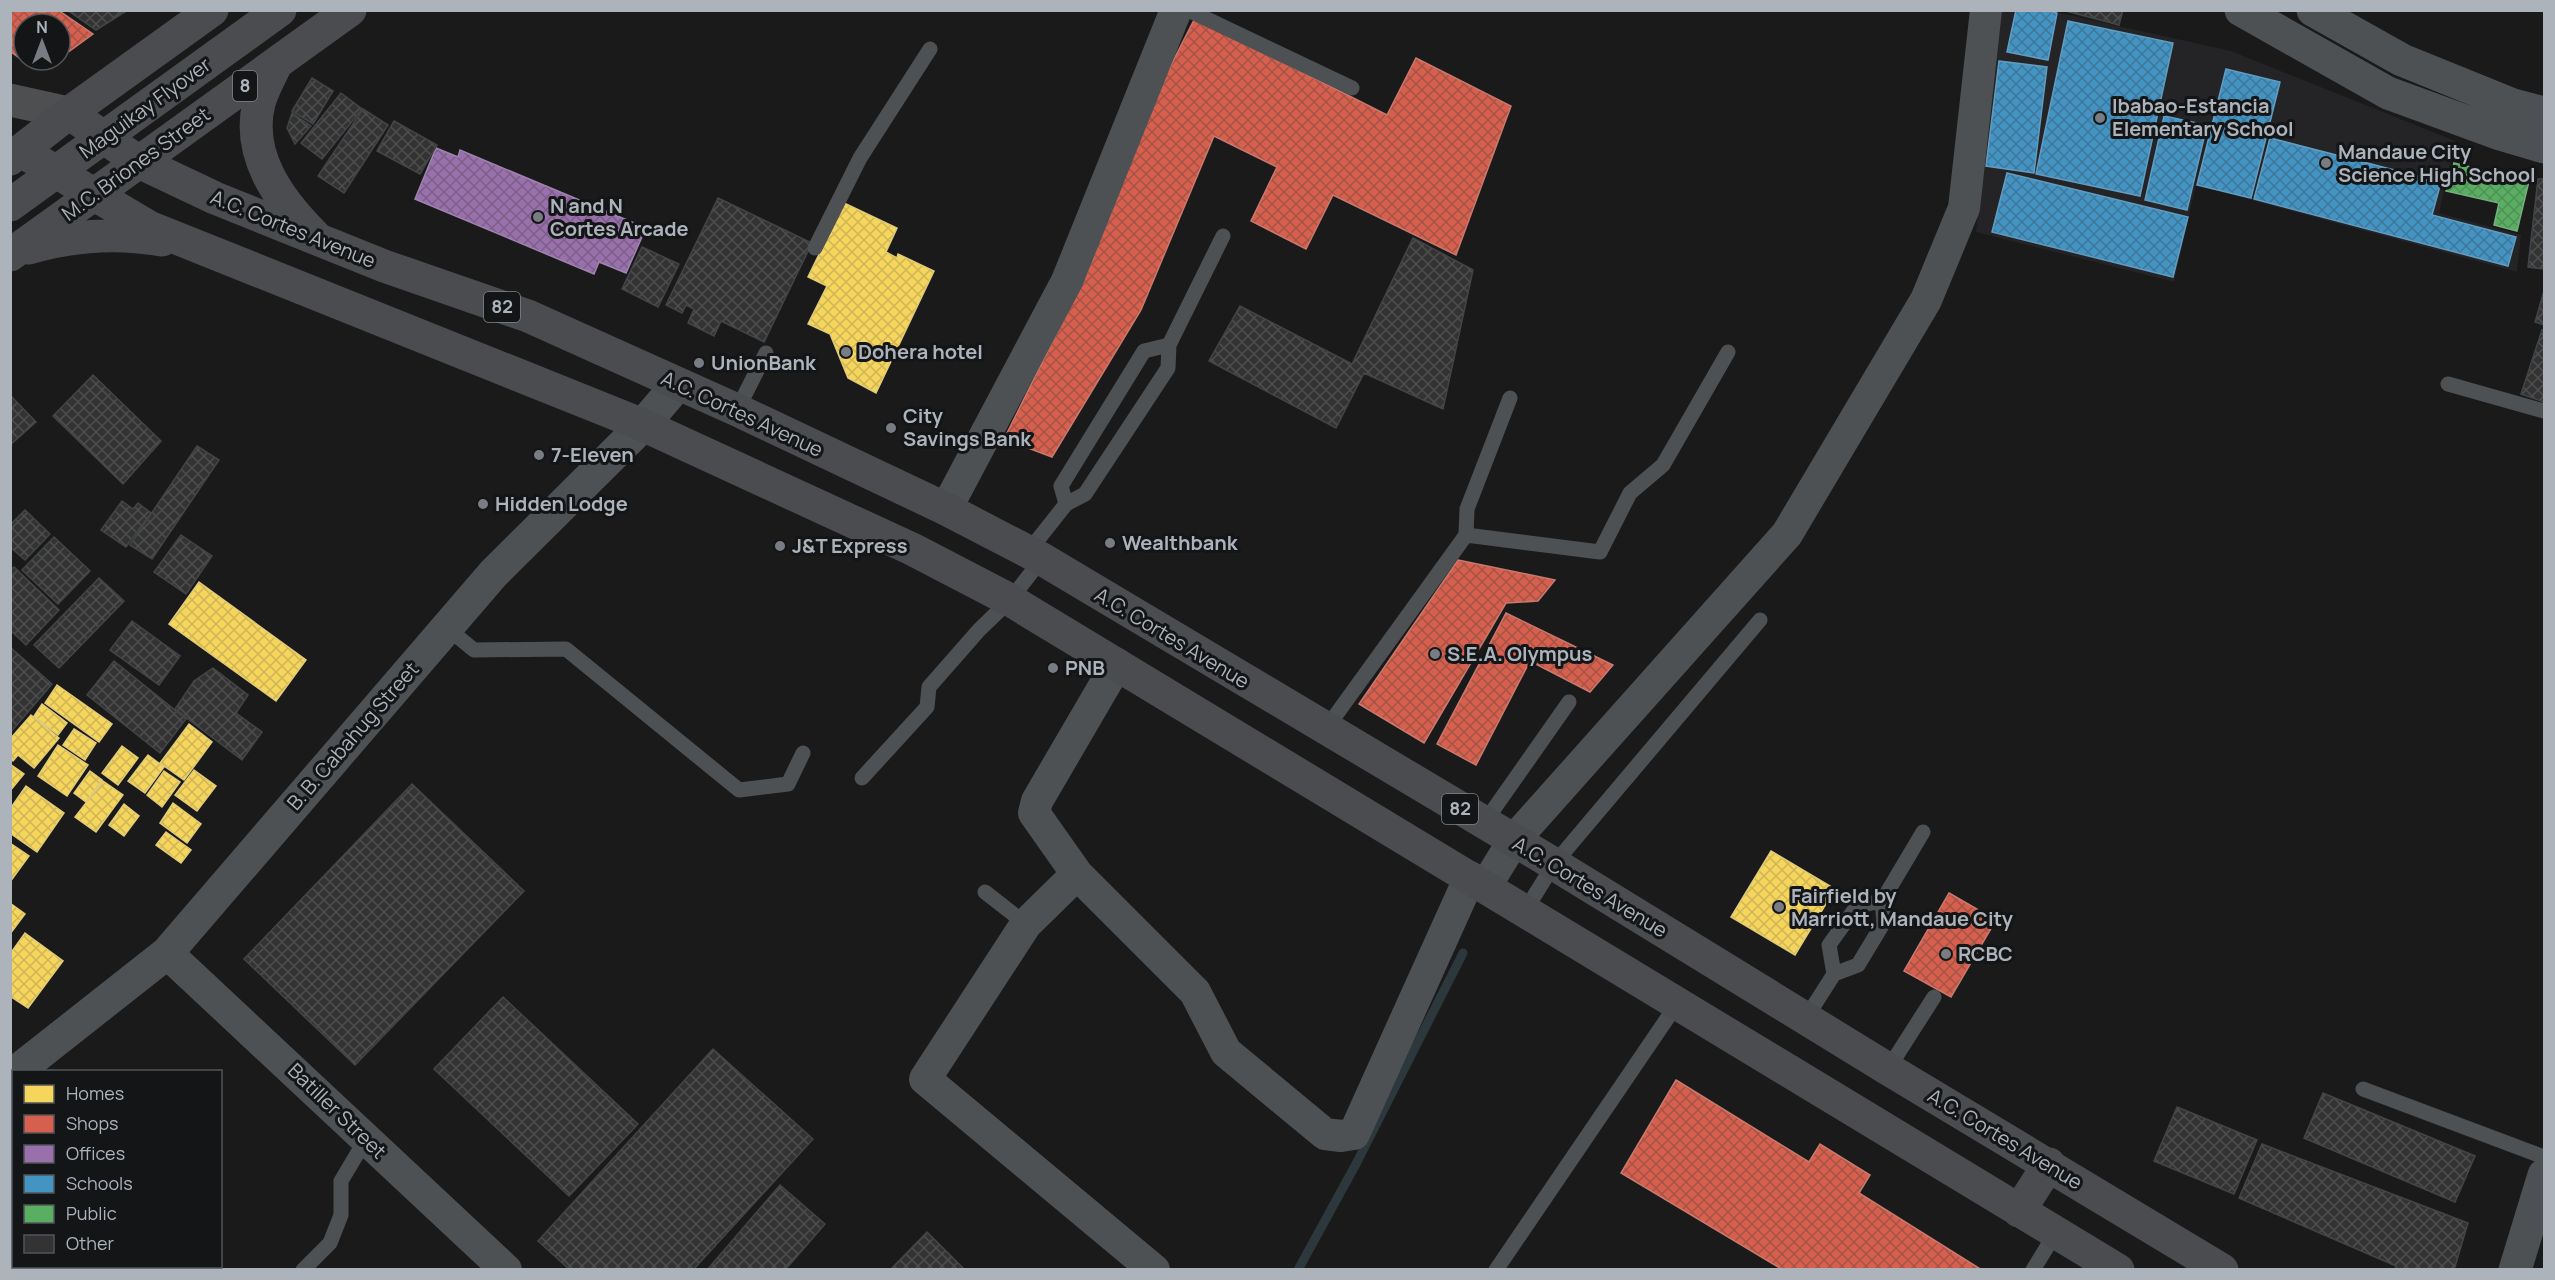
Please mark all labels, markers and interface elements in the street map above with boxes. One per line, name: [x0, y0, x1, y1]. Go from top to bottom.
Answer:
north arrow: [12, 12, 72, 72]
text: N: [36, 16, 48, 38]
street label: Maguikay Flyover: [74, 51, 216, 164]
road number: 8: [233, 71, 257, 101]
place label: Ibabao-Estancia Elementary School: [2112, 92, 2294, 142]
street label: M.C. Briones Street: [56, 101, 215, 227]
marker: Ibabao-Estancia Elementary School: [2093, 111, 2107, 125]
place label: Mandaue City Science High School: [2338, 138, 2536, 188]
marker: Mandaue City Science High School: [2319, 156, 2333, 170]
street label: A.C. Cortes Avenue: [207, 183, 380, 274]
place label: N and N Cortes Arcade: [550, 192, 689, 242]
marker: N and N Cortes Arcade: [531, 210, 545, 224]
road number: 82: [484, 292, 520, 322]
place label: Dohera hotel: [858, 338, 983, 365]
marker: Dohera hotel: [839, 345, 853, 359]
place label: UnionBank: [711, 349, 817, 376]
marker: UnionBank: [692, 356, 706, 370]
street label: A.C. Cortes Avenue: [657, 364, 828, 463]
place label: City Savings Bank: [903, 402, 1032, 452]
marker: City Savings Bank: [884, 421, 898, 435]
place label: 7-Eleven: [551, 441, 634, 468]
marker: 7-Eleven: [532, 448, 546, 462]
place label: Hidden Lodge: [495, 490, 628, 517]
marker: Hidden Lodge: [476, 497, 490, 511]
place label: Wealthbank: [1122, 529, 1239, 556]
place label: J&T Express: [792, 532, 908, 559]
marker: Wealthbank: [1103, 536, 1117, 550]
marker: J&T Express: [773, 539, 787, 553]
street label: A.C. Cortes Avenue: [1090, 581, 1255, 694]
place label: S.E.A. Olympus: [1447, 640, 1593, 667]
marker: S.E.A. Olympus: [1428, 647, 1442, 661]
place label: PNB: [1065, 654, 1105, 681]
street label: B. B. Cabahug Street: [281, 656, 425, 816]
marker: PNB: [1046, 661, 1060, 675]
road number: 82: [1442, 794, 1478, 824]
street label: A.C. Cortes Avenue: [1508, 830, 1673, 943]
place label: Fairfield by Marriott, Mandaue City: [1791, 882, 2014, 932]
marker: Fairfield by Marriott, Mandaue City: [1772, 900, 1786, 914]
place label: RCBC: [1958, 940, 2013, 967]
marker: RCBC: [1939, 947, 1953, 961]
street label: Batiller Street: [282, 1057, 392, 1164]
legend: [12, 1070, 222, 1268]
text: Homes: [66, 1081, 124, 1105]
street label: A.C. Cortes Avenue: [1923, 1082, 2088, 1195]
text: Shops: [66, 1111, 118, 1135]
text: Offices: [66, 1141, 125, 1165]
text: Schools: [66, 1171, 133, 1195]
text: Public: [66, 1201, 117, 1225]
text: Other: [66, 1231, 114, 1255]

